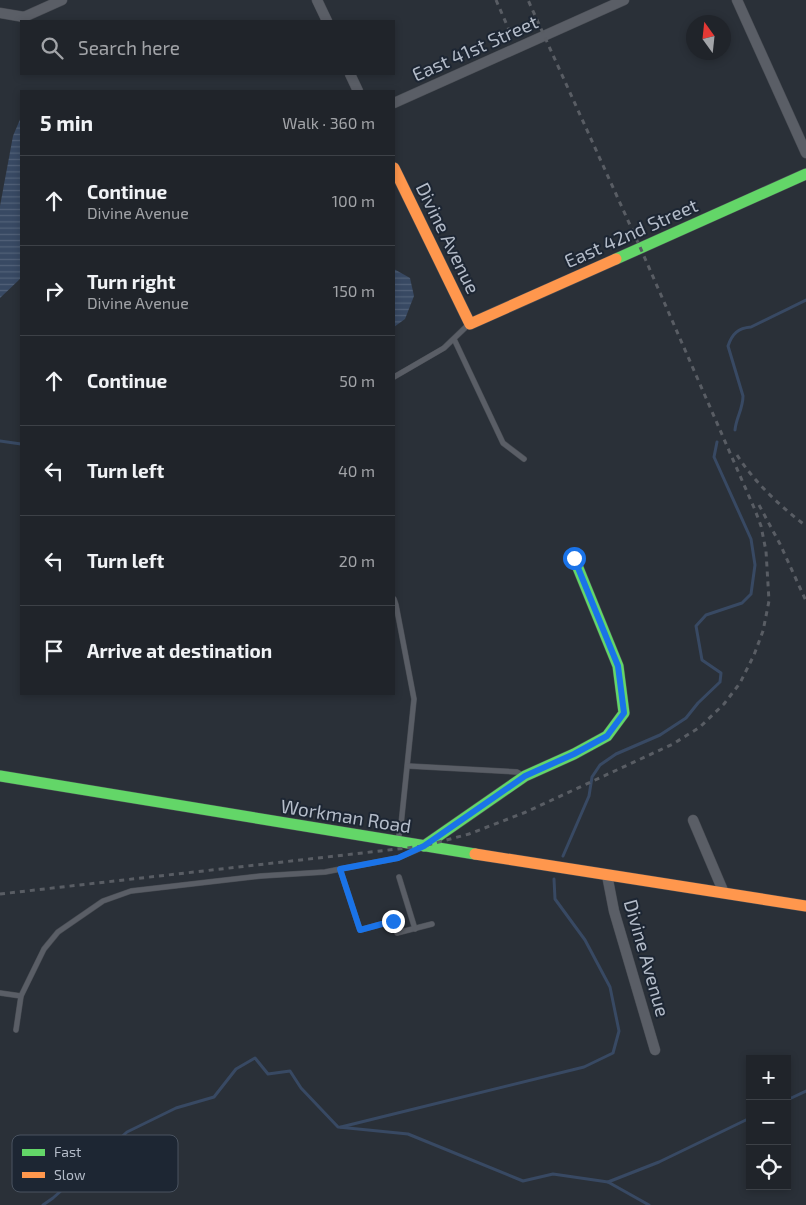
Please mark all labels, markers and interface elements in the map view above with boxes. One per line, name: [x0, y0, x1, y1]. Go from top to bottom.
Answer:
street label: East 41st Street: [408, 10, 541, 86]
north arrow: [686, 15, 731, 60]
search box: [20, 20, 395, 75]
icon: search: [38, 34, 66, 62]
text: Search here: [78, 36, 180, 59]
text: 5 min: [40, 110, 93, 135]
text: Walk · 360 m: [282, 113, 375, 132]
street label: Divine Avenue: [412, 178, 485, 297]
text: Continue: [87, 180, 167, 203]
icon: ahead: [40, 187, 68, 215]
text: 100 m: [332, 191, 375, 210]
street label: East 42nd Street: [561, 193, 701, 272]
text: Divine Avenue: [87, 203, 189, 222]
text: Turn right: [87, 270, 175, 293]
icon: right: [40, 277, 68, 305]
text: 150 m: [333, 281, 375, 300]
text: Divine Avenue: [87, 293, 189, 312]
icon: ahead: [40, 367, 68, 395]
text: Continue: [87, 369, 167, 392]
text: 50 m: [339, 371, 375, 390]
icon: left: [40, 457, 68, 485]
text: Turn left: [87, 459, 164, 482]
text: 40 m: [338, 461, 375, 480]
icon: left: [40, 547, 68, 575]
route start: [563, 547, 586, 570]
text: Turn left: [87, 549, 164, 572]
text: 20 m: [339, 551, 375, 570]
icon: arrive: [40, 637, 68, 665]
text: Arrive at destination: [87, 639, 272, 662]
street label: Workman Road: [279, 794, 413, 837]
street label: Divine Avenue: [620, 897, 675, 1019]
route end: [382, 910, 405, 933]
map controls: [746, 1055, 791, 1190]
button: +: [746, 1055, 791, 1100]
button: −: [746, 1100, 791, 1145]
legend: [12, 1135, 178, 1192]
text: Fast: [54, 1143, 81, 1160]
button: locate: [746, 1145, 791, 1190]
text: Slow: [54, 1166, 86, 1183]

